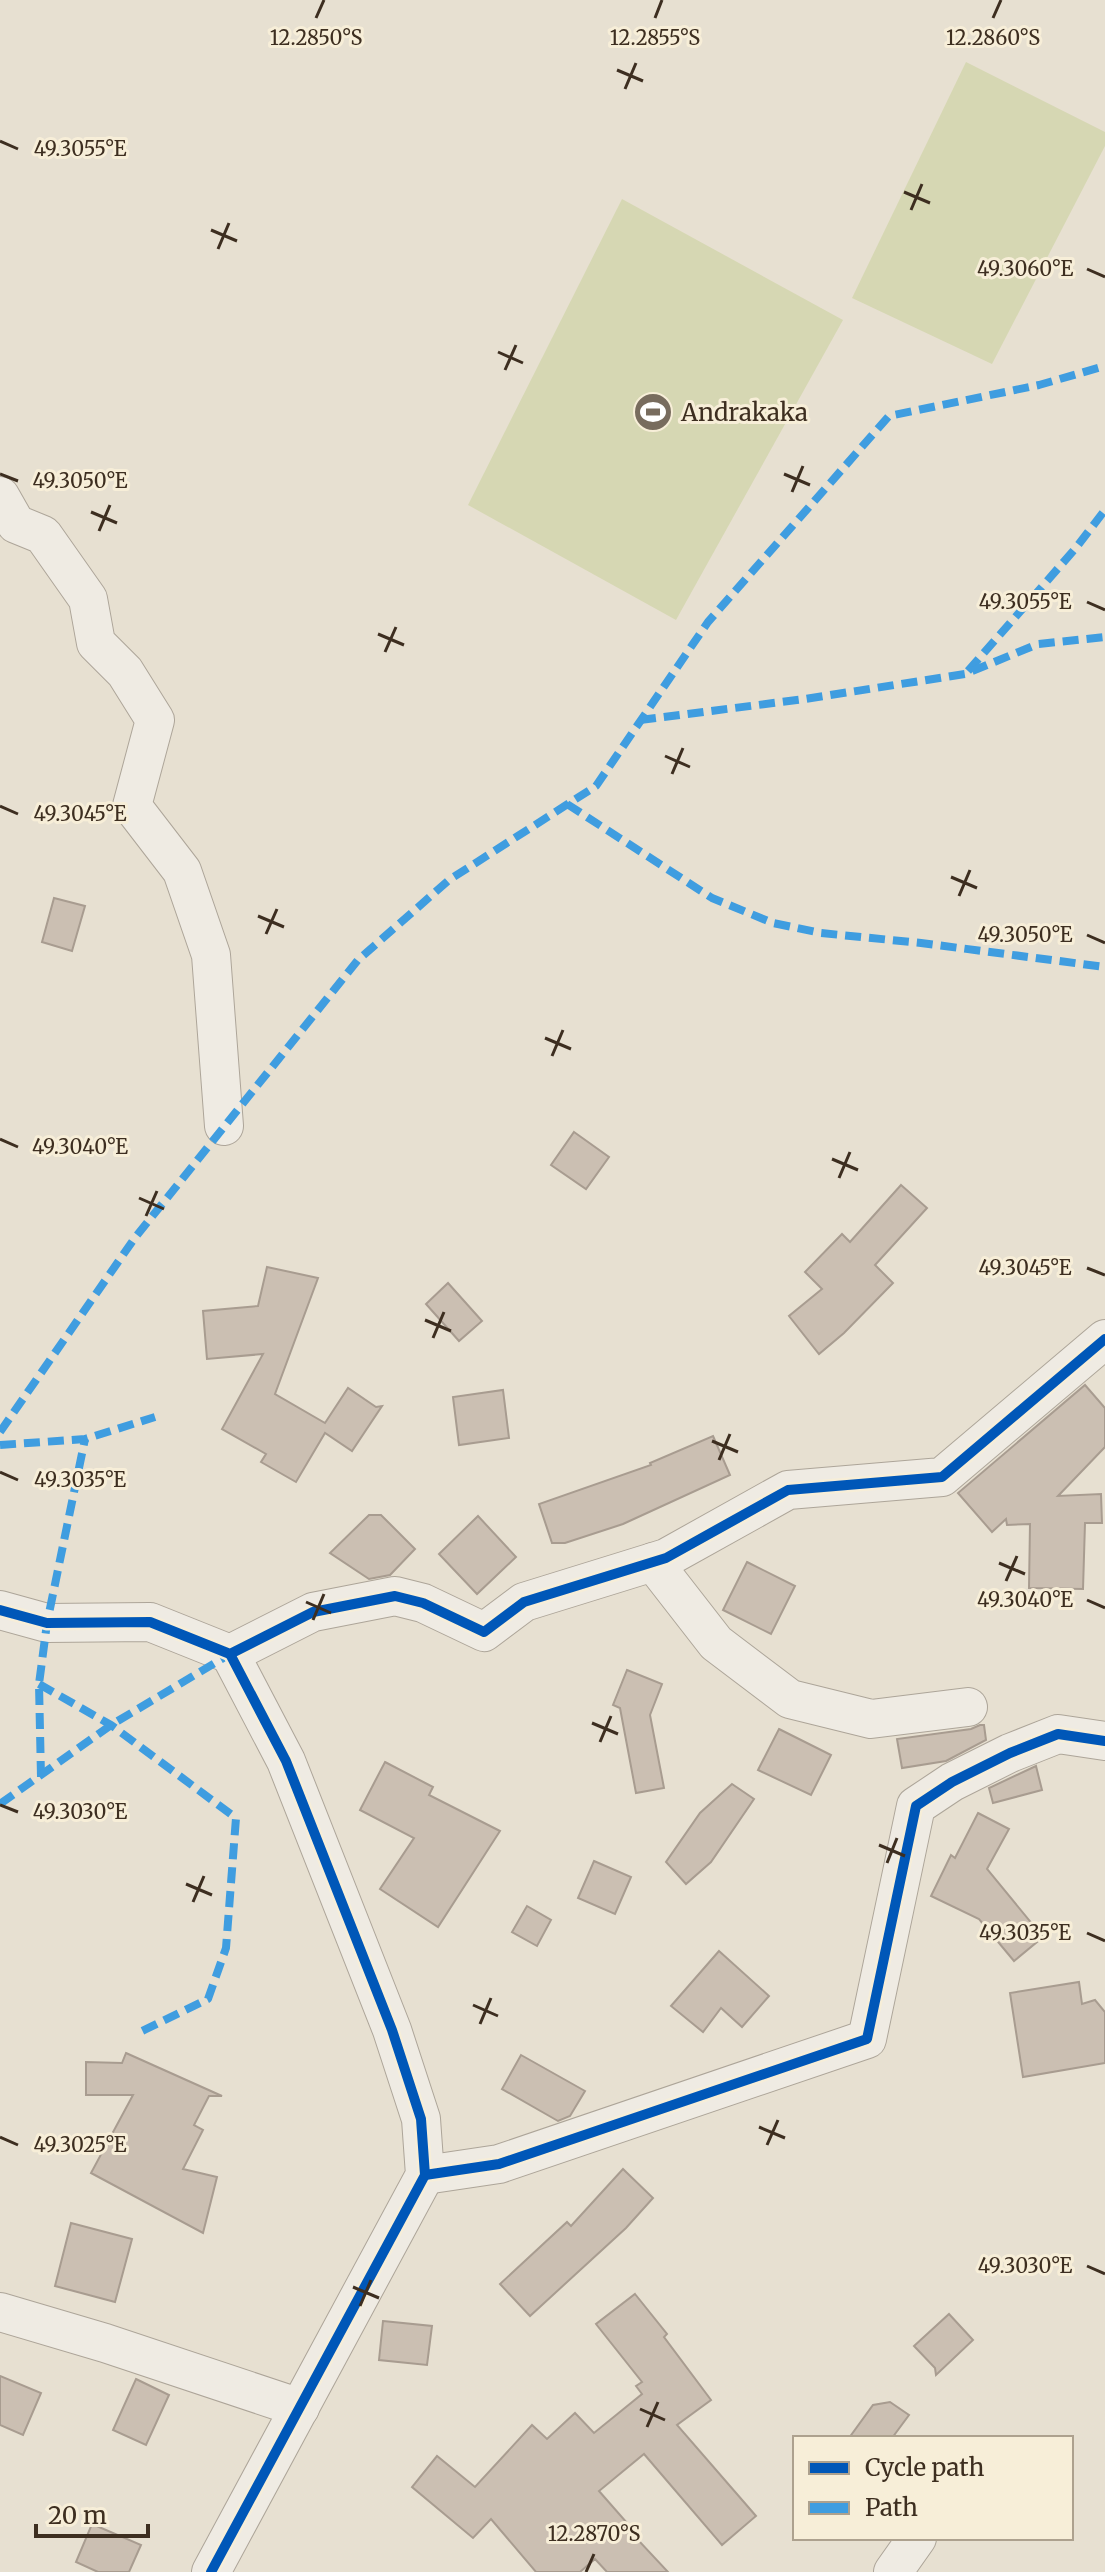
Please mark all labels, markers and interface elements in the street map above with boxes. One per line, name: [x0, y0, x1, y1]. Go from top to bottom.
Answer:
text: 12.2850°S: [270, 25, 362, 50]
text: 12.2855°S: [610, 25, 700, 50]
text: 12.2860°S: [946, 25, 1040, 50]
text: 49.3055°E: [34, 136, 127, 161]
text: 49.3060°E: [977, 256, 1073, 281]
sports icon: Andrakaka: [632, 391, 674, 433]
place label: Andrakaka: [680, 397, 808, 428]
text: 49.3050°E: [32, 468, 128, 493]
text: 49.3055°E: [979, 589, 1072, 614]
text: 49.3045°E: [34, 801, 127, 826]
text: 49.3050°E: [977, 922, 1073, 947]
text: 49.3040°E: [32, 1134, 128, 1159]
text: 49.3045°E: [979, 1255, 1072, 1280]
text: 49.3035°E: [34, 1467, 126, 1492]
text: 49.3040°E: [977, 1587, 1073, 1612]
text: 49.3030°E: [33, 1799, 128, 1824]
text: 49.3035°E: [979, 1920, 1071, 1945]
text: 49.3025°E: [33, 2132, 127, 2157]
text: 49.3030°E: [978, 2253, 1073, 2278]
legend: [793, 2436, 1073, 2540]
text: Cycle path: [865, 2452, 984, 2483]
scale bar: [36, 2488, 148, 2538]
text: Path: [865, 2492, 918, 2523]
text: 20 m: [48, 2500, 107, 2531]
text: 12.2870°S: [548, 2521, 640, 2546]

